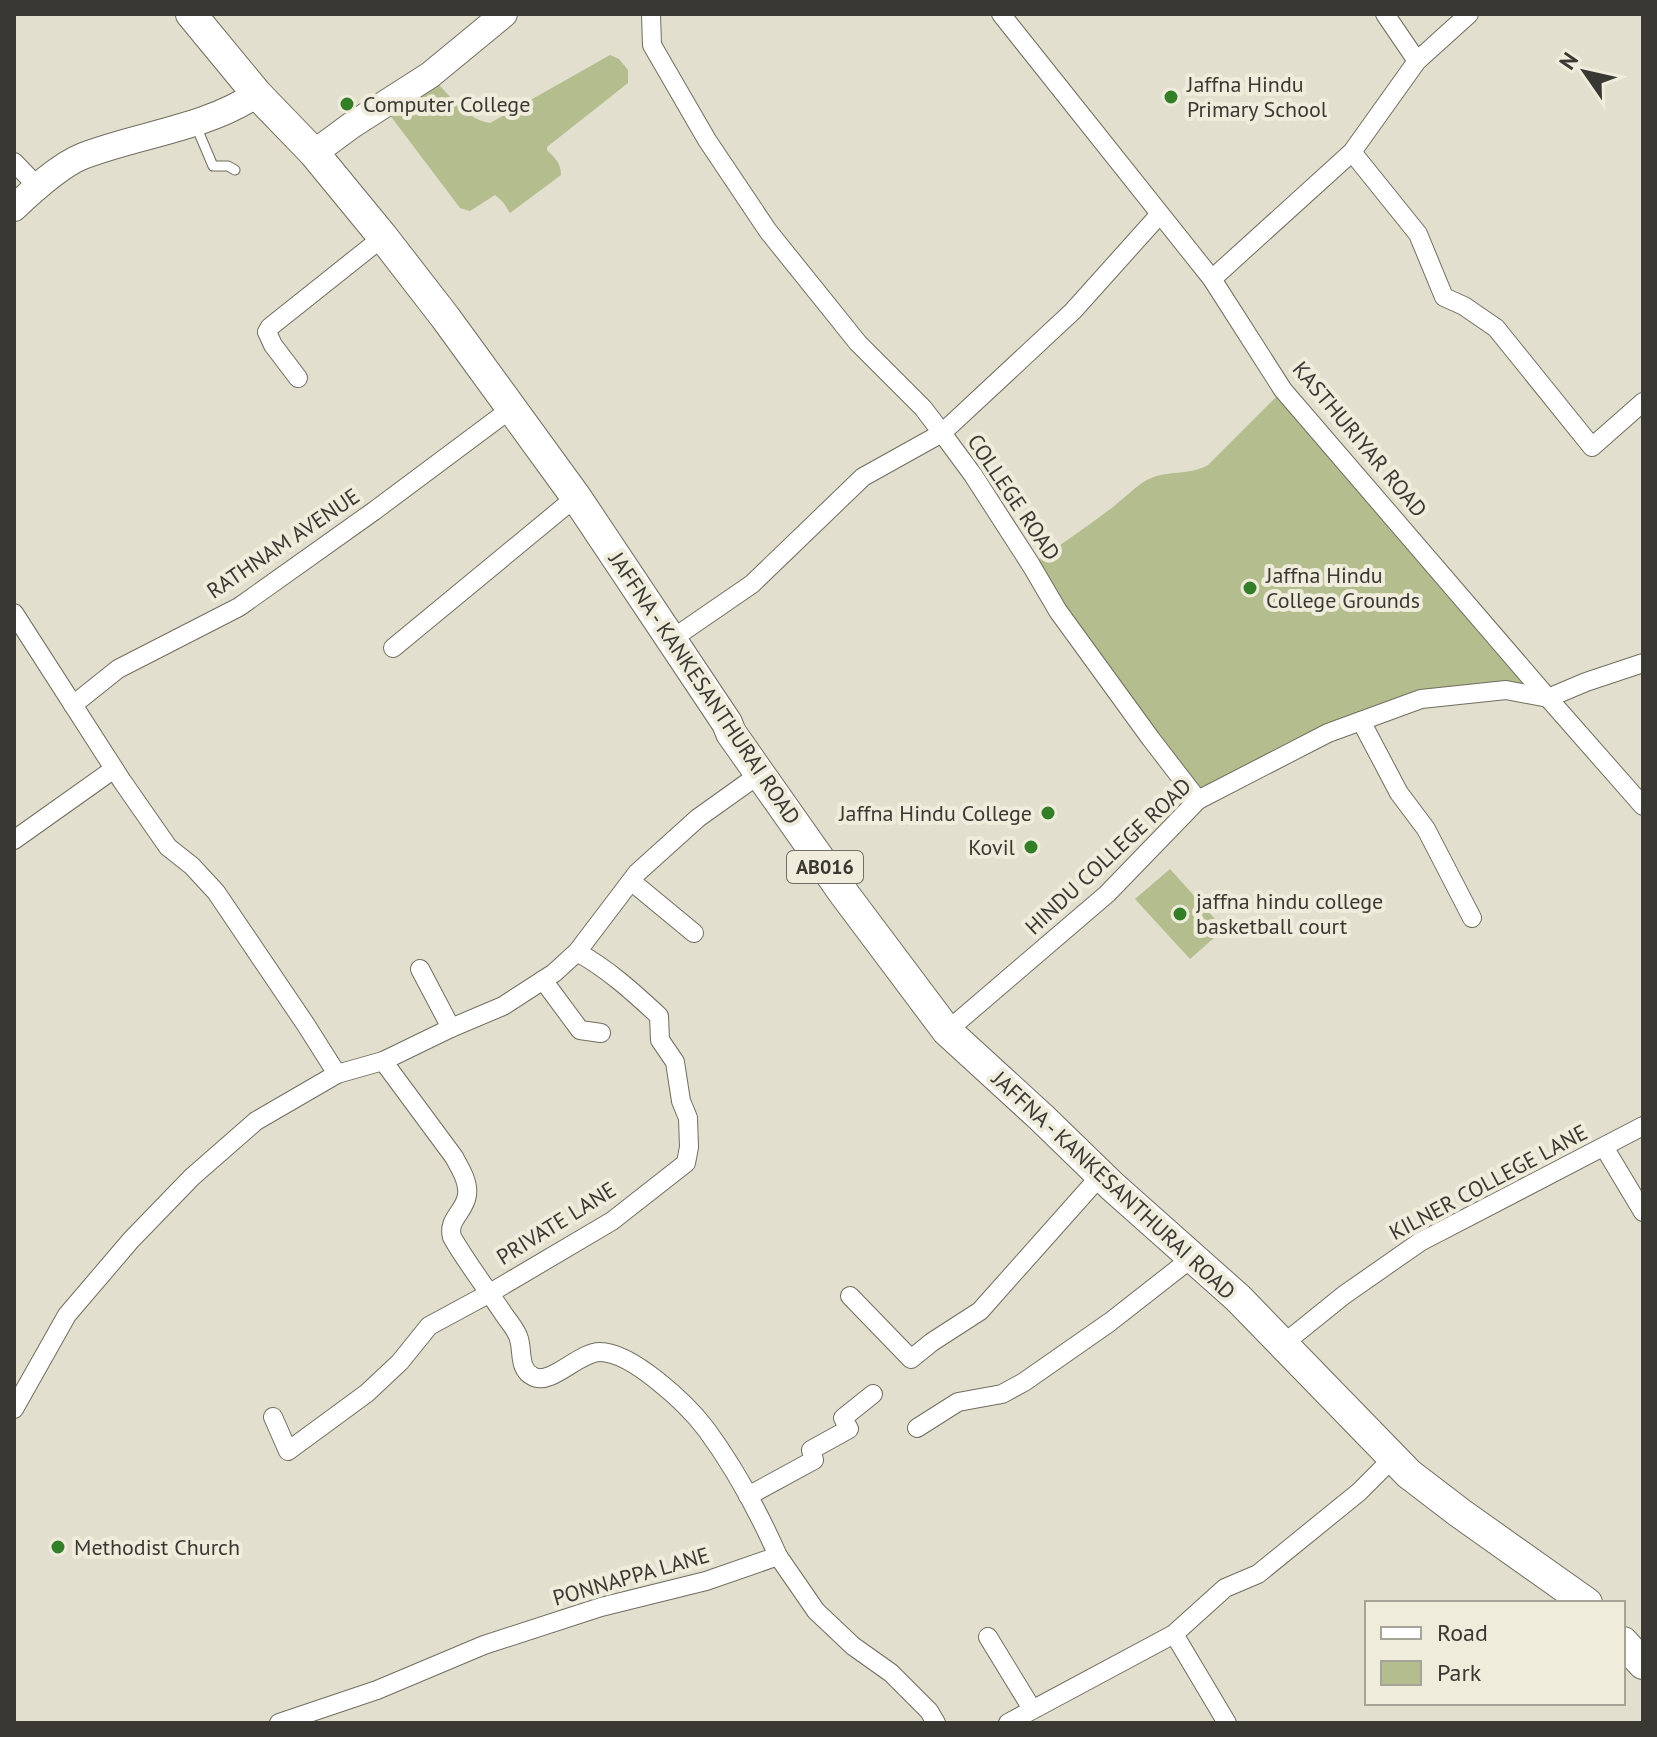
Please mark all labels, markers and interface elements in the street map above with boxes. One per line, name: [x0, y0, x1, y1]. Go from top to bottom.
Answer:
north arrow: [1545, 32, 1625, 112]
text: N: [1553, 47, 1584, 75]
place label: Jaffna Hindu Primary School: [1186, 70, 1328, 123]
marker: Jaffna Hindu Primary School: [1162, 88, 1180, 106]
place label: Computer College: [363, 90, 530, 118]
marker: Computer College: [338, 95, 356, 113]
street label: KASTHURIYAR ROAD: [1287, 355, 1433, 523]
street label: COLLEGE ROAD: [961, 428, 1067, 566]
street label: RATHNAM AVENUE: [201, 482, 365, 604]
street label: JAFFNA - KANKESANTHURAI ROAD: [603, 546, 807, 830]
place label: Jaffna Hindu College Grounds: [1265, 561, 1420, 614]
marker: Jaffna Hindu College Grounds: [1241, 579, 1259, 597]
street label: HINDU COLLEGE ROAD: [1019, 772, 1197, 940]
place label: Jaffna Hindu College: [838, 799, 1032, 827]
marker: Jaffna Hindu College: [1039, 804, 1057, 822]
place label: Kovil: [968, 833, 1016, 861]
marker: Kovil: [1022, 838, 1040, 856]
road number: AB016: [787, 851, 863, 883]
place label: jaffna hindu college basketball court: [1196, 887, 1383, 940]
marker: jaffna hindu college basketball court: [1171, 905, 1189, 923]
street label: JAFFNA - KANKESANTHURAI ROAD: [986, 1064, 1242, 1305]
street label: KILNER COLLEGE LANE: [1384, 1118, 1592, 1246]
street label: PRIVATE LANE: [491, 1175, 621, 1271]
place label: Methodist Church: [74, 1533, 240, 1561]
marker: Methodist Church: [49, 1538, 67, 1556]
street label: PONNAPPA LANE: [550, 1540, 712, 1612]
legend: [1365, 1601, 1625, 1705]
text: Road: [1437, 1617, 1488, 1648]
text: Park: [1437, 1657, 1482, 1688]

